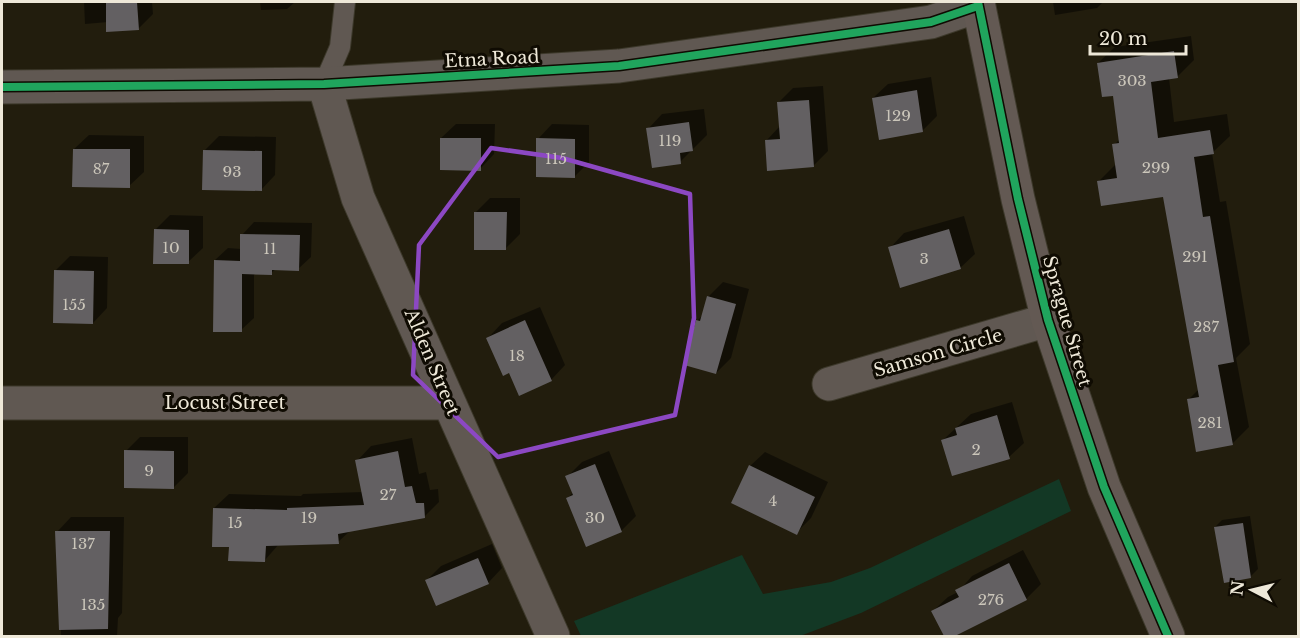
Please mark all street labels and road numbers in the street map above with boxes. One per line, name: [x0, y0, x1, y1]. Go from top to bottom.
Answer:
street label: Etna Road: [444, 46, 540, 72]
street label: Sprague Street: [1038, 253, 1096, 389]
street label: Alden Street: [399, 304, 464, 419]
street label: Samson Circle: [871, 324, 1005, 382]
street label: Locust Street: [165, 392, 286, 414]

